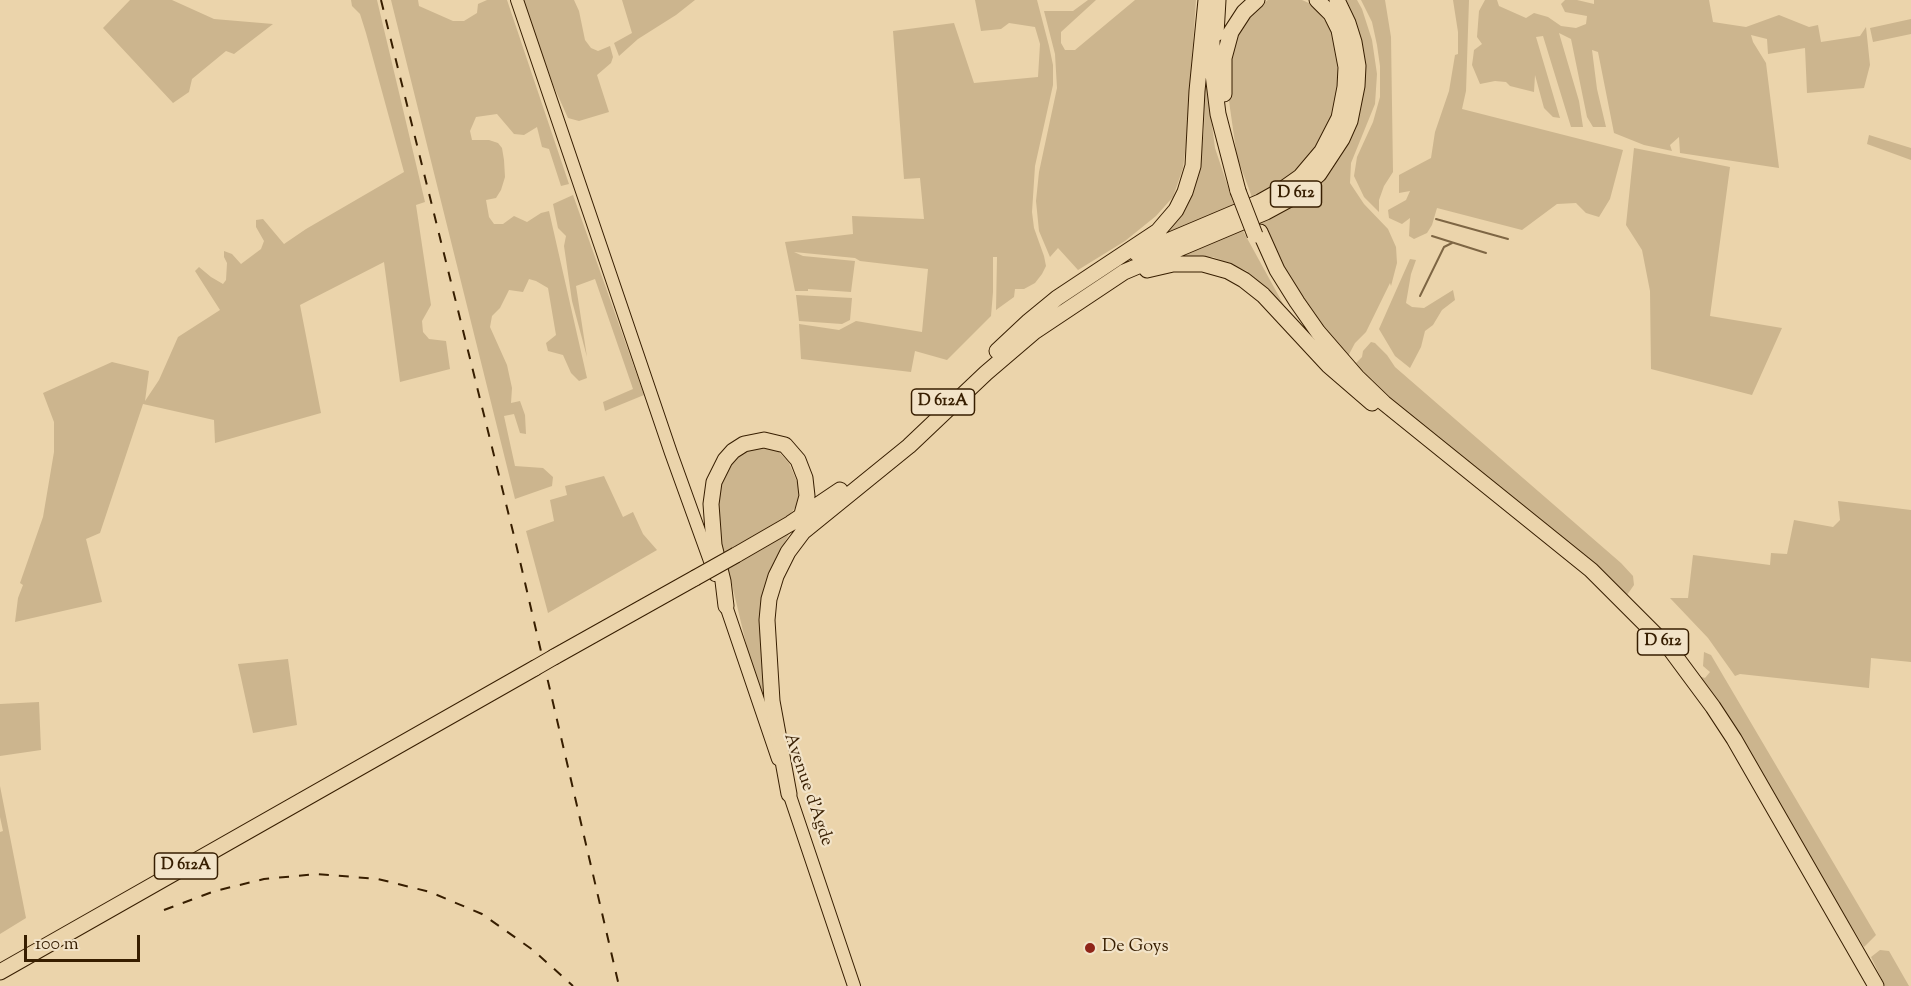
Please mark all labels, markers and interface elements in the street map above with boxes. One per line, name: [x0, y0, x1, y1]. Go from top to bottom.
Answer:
road number: D 612: [1270, 181, 1322, 207]
road number: D 612A: [912, 389, 974, 415]
road number: D 612: [1638, 629, 1688, 655]
street label: Avenue d'Agde: [778, 731, 836, 849]
road number: D 612A: [154, 853, 218, 879]
scale bar: [27, 923, 142, 961]
text: 100 m: [35, 932, 79, 958]
place label: De Goys: [1102, 937, 1169, 959]
marker: De Goys: [1083, 941, 1097, 955]

